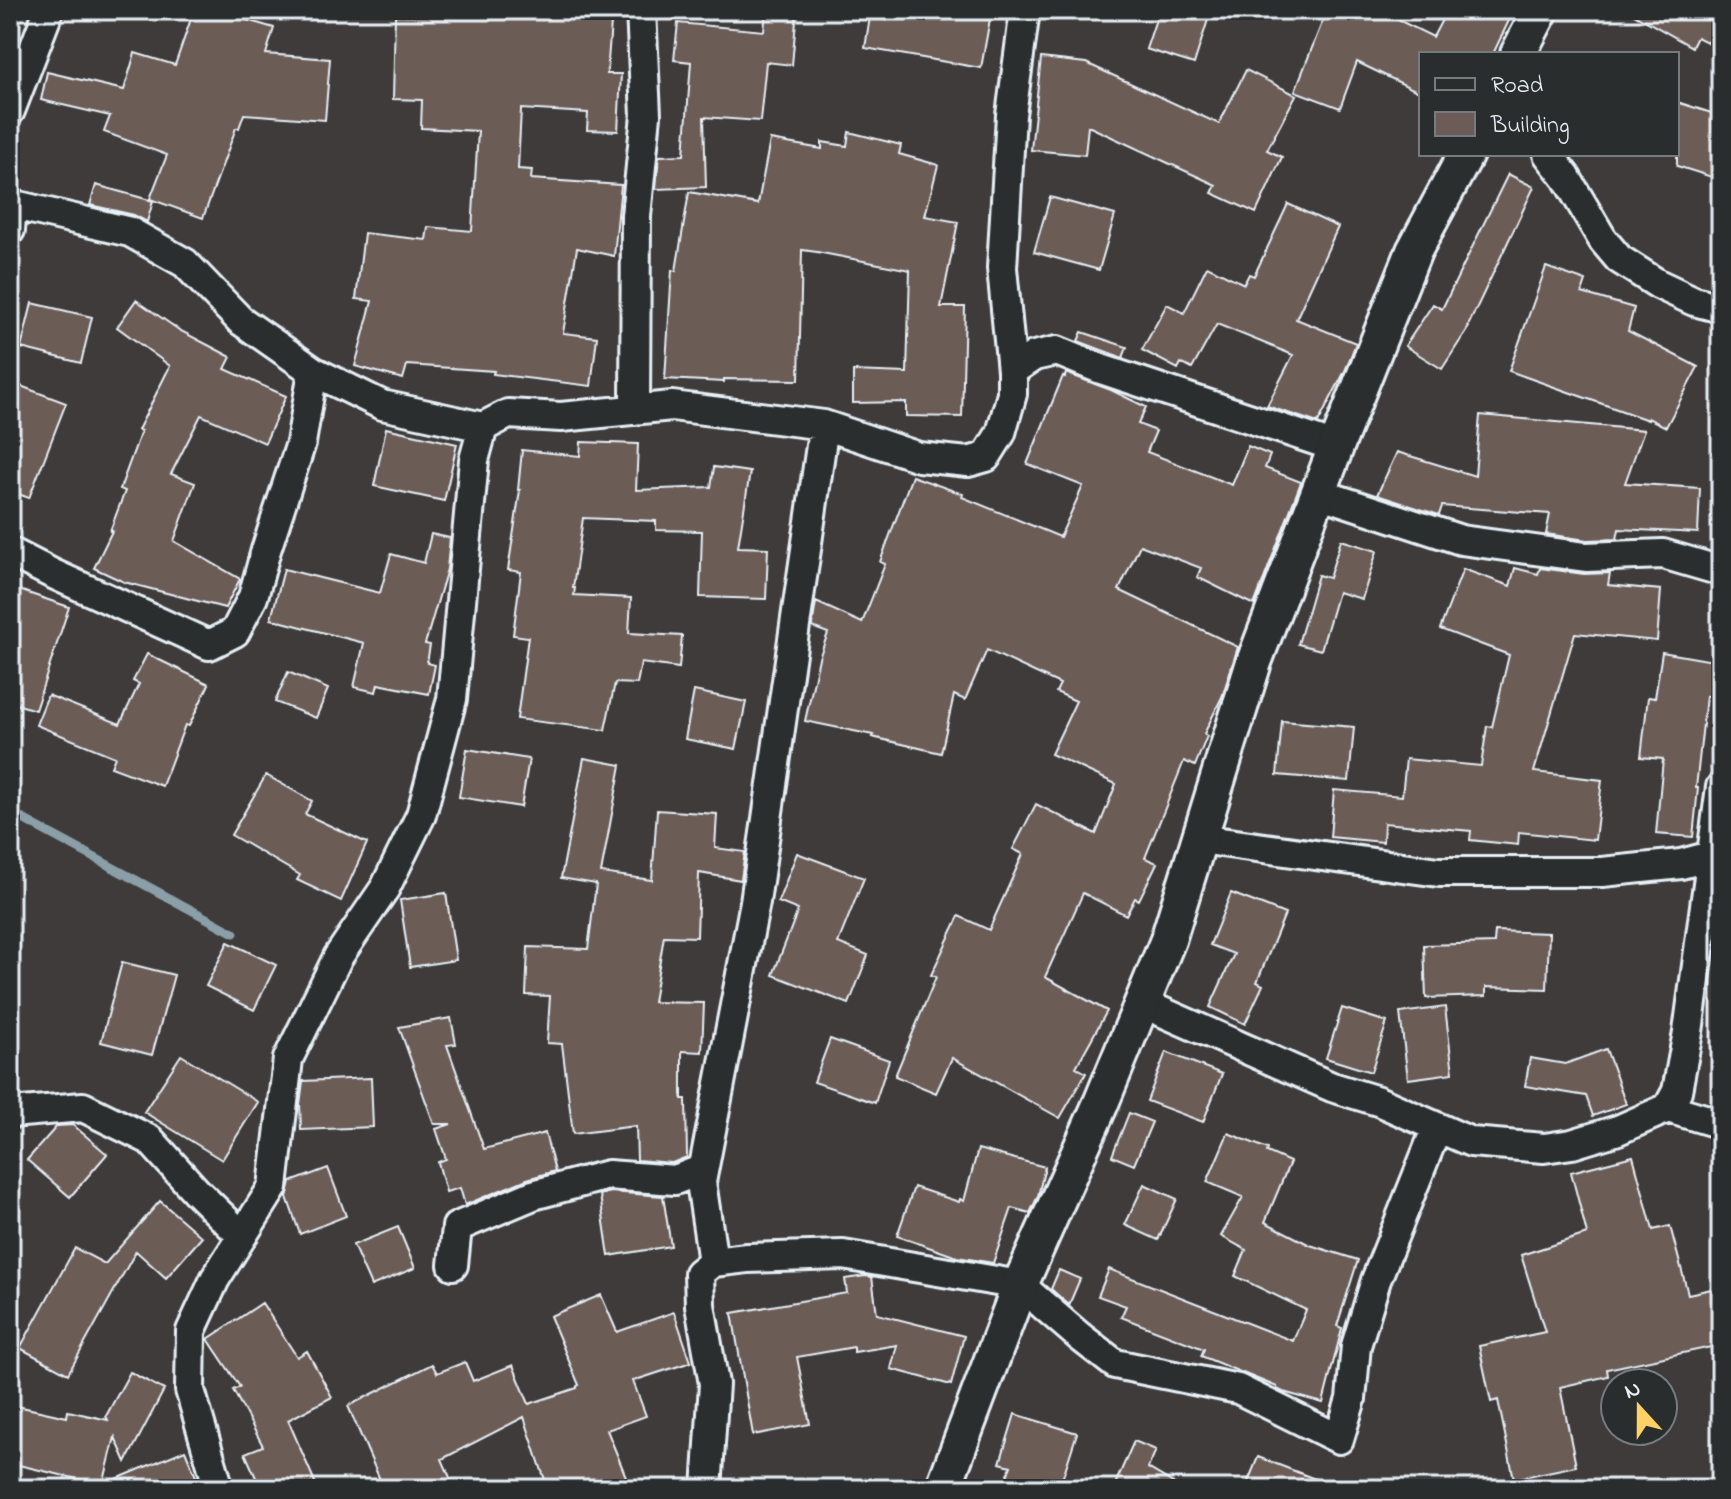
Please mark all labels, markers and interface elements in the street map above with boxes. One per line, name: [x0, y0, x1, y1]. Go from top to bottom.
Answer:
legend: [1419, 52, 1679, 156]
text: Road: [1491, 69, 1544, 104]
text: Building: [1490, 109, 1570, 144]
north arrow: [1599, 1367, 1679, 1447]
text: N: [1620, 1374, 1646, 1409]

